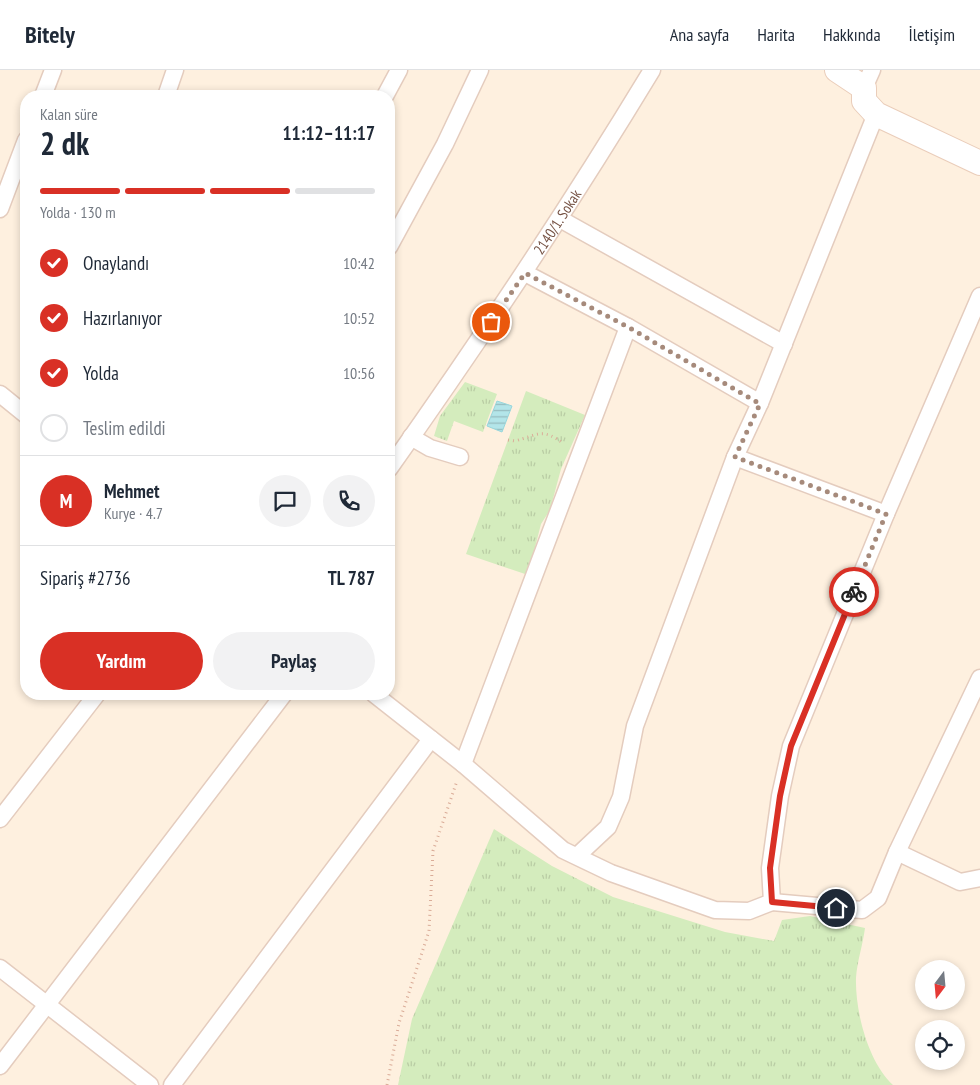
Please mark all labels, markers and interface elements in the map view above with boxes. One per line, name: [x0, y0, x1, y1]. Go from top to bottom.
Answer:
text: Bitely: [25, 19, 75, 50]
text: Ana sayfa: [670, 23, 729, 46]
text: Harita: [757, 23, 795, 46]
text: Hakkında: [823, 23, 881, 46]
text: İletişim: [909, 23, 955, 46]
text: Kalan süre: [40, 104, 98, 124]
text: 11:12–11:17: [282, 121, 375, 145]
text: 2 dk: [40, 122, 89, 164]
street label: 2140/1. Sokak: [529, 185, 585, 258]
text: Yolda · 130 m: [40, 202, 116, 222]
icon: check: [40, 249, 68, 277]
text: Onaylandı: [83, 251, 149, 275]
text: 10:42: [343, 253, 375, 273]
pin: [470, 301, 512, 343]
icon: check: [40, 304, 68, 332]
text: Hazırlanıyor: [83, 306, 162, 330]
text: 10:52: [343, 308, 375, 328]
icon: bag: [477, 308, 505, 336]
icon: check: [40, 359, 68, 387]
text: Yolda: [83, 361, 119, 385]
text: 10:56: [343, 363, 375, 383]
text: Teslim edildi: [83, 416, 166, 440]
button: chat: [259, 475, 311, 527]
button: phone: [323, 475, 375, 527]
text: Mehmet: [104, 479, 160, 503]
text: M: [60, 489, 72, 513]
text: Kurye · 4.7: [104, 503, 163, 523]
text: Sipariş #2736: [40, 566, 131, 590]
text: TL 787: [328, 566, 375, 590]
courier: [829, 567, 879, 617]
icon: bike: [840, 578, 868, 606]
button: Yardım: [40, 632, 203, 690]
button: Paylaş: [213, 632, 375, 690]
pin: [815, 887, 857, 929]
icon: home: [822, 894, 850, 922]
north arrow: [915, 960, 965, 1010]
map controls: [915, 960, 965, 1070]
button: locate: [915, 1020, 965, 1070]

